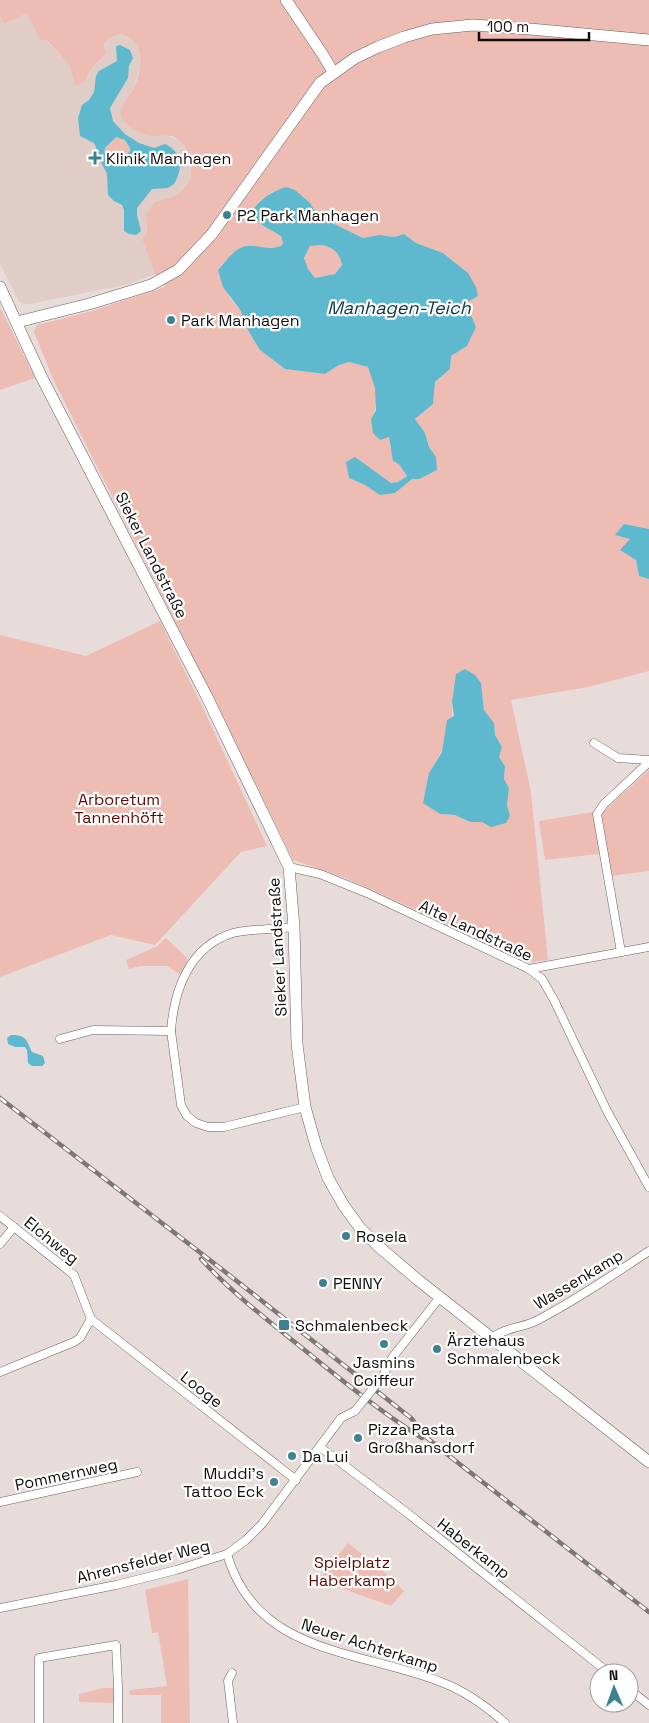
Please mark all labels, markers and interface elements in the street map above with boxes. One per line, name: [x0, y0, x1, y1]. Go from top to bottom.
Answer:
scale bar: [479, 10, 589, 42]
text: 100 m: [487, 17, 529, 36]
place label: Klinik Manhagen: [106, 148, 231, 169]
marker: Klinik Manhagen: [88, 151, 102, 165]
place label: P2 Park Manhagen: [237, 205, 379, 226]
marker: P2 Park Manhagen: [221, 209, 233, 221]
water label: Manhagen-Teich: [327, 296, 472, 319]
place label: Park Manhagen: [181, 310, 300, 331]
marker: Park Manhagen: [165, 314, 177, 326]
street label: Sieker Landstraße: [111, 488, 192, 622]
park label: Arboretum Tannenhöft: [74, 789, 164, 828]
street label: Sieker Landstraße: [263, 877, 292, 1017]
street label: Alte Landstraße: [416, 895, 536, 966]
street label: Elchweg: [20, 1212, 83, 1269]
place label: Rosela: [356, 1226, 407, 1247]
marker: Rosela: [340, 1230, 352, 1242]
street label: Wassenkamp: [530, 1244, 627, 1314]
place label: PENNY: [333, 1273, 383, 1294]
marker: PENNY: [317, 1277, 329, 1289]
place label: Schmalenbeck: [295, 1315, 409, 1336]
marker: Schmalenbeck: [277, 1318, 291, 1332]
place label: Ärztehaus Schmalenbeck: [447, 1330, 561, 1369]
marker: Jasmins Coiffeur: [378, 1338, 390, 1350]
marker: Ärztehaus Schmalenbeck: [431, 1343, 443, 1355]
place label: Jasmins Coiffeur: [353, 1352, 415, 1391]
street label: Looge: [176, 1366, 227, 1413]
place label: Pizza Pasta Großhansdorf: [368, 1419, 475, 1458]
marker: Pizza Pasta Großhansdorf: [352, 1432, 364, 1444]
place label: Da Lui: [302, 1446, 348, 1467]
marker: Da Lui: [286, 1450, 298, 1462]
street label: Pommernweg: [13, 1453, 119, 1496]
place label: Muddi's Tattoo Eck: [183, 1463, 264, 1502]
marker: Muddi's Tattoo Eck: [268, 1476, 280, 1488]
street label: Haberkamp: [433, 1513, 515, 1584]
street label: Ahrensfelder Weg: [74, 1535, 212, 1588]
park label: Spielplatz Haberkamp: [308, 1552, 396, 1591]
street label: Neuer Achterkamp: [299, 1613, 441, 1678]
north arrow: [589, 1663, 639, 1713]
text: N: [609, 1666, 619, 1684]

